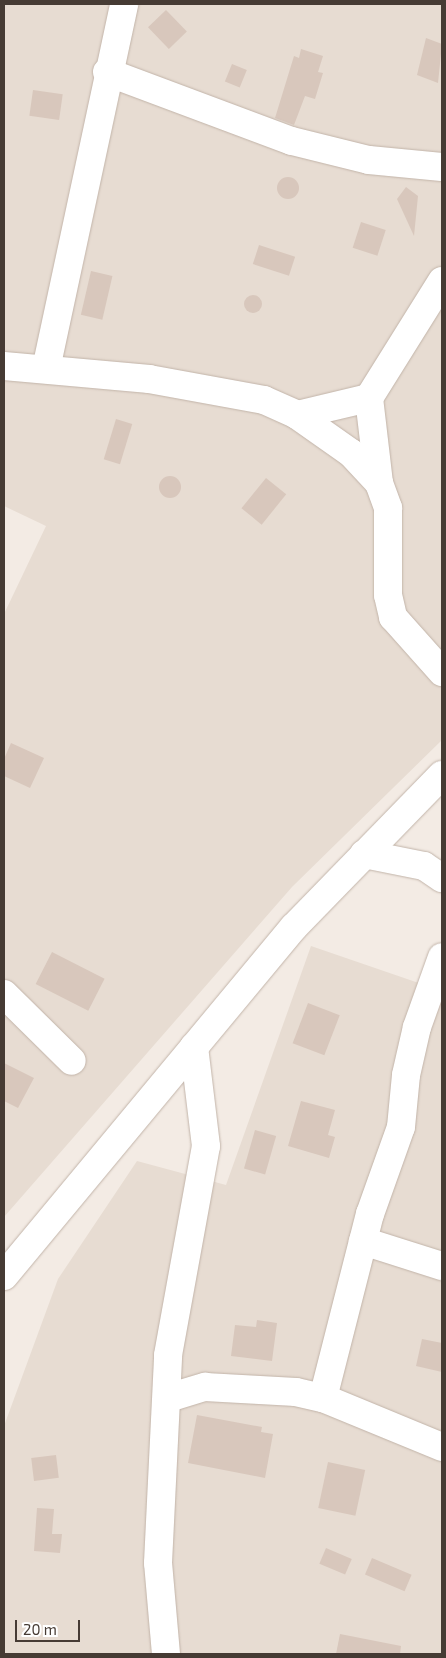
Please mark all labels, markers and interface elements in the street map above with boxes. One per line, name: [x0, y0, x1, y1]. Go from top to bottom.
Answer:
scale bar: [18, 1610, 82, 1642]
text: 20 m: [23, 1620, 57, 1638]

